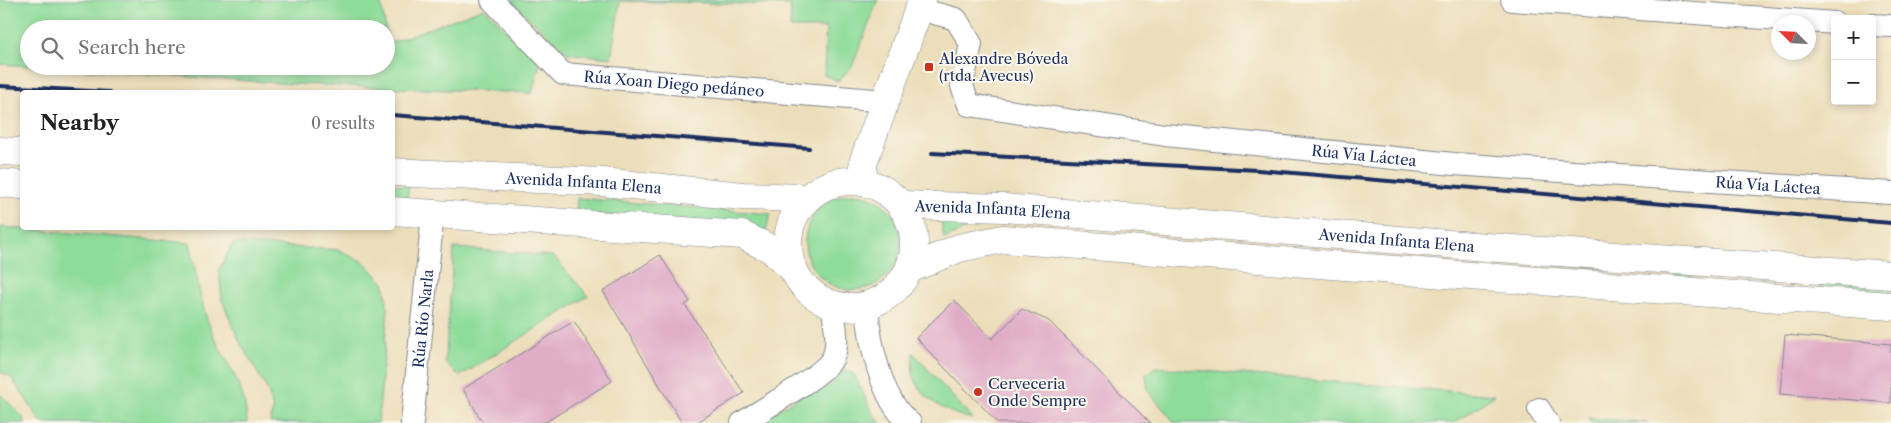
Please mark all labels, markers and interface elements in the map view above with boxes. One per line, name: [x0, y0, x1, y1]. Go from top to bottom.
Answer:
north arrow: [1771, 15, 1816, 60]
map controls: [1831, 15, 1876, 105]
button: +: [1831, 15, 1876, 60]
search box: [20, 20, 395, 75]
icon: search: [38, 34, 66, 62]
text: Search here: [78, 36, 186, 59]
place label: Alexandre Bóveda (rtda. Avecus): [938, 49, 1069, 85]
button: −: [1831, 60, 1876, 105]
marker: Alexandre Bóveda (rtda. Avecus): [923, 61, 935, 73]
street label: Rúa Xoan Diego pedáneo: [583, 66, 765, 100]
text: Nearby: [40, 110, 119, 135]
text: 0 results: [311, 113, 375, 133]
street label: Rúa Vía Láctea: [1311, 140, 1418, 170]
street label: Avenida Infanta Elena: [504, 168, 663, 197]
street label: Rúa Vía Láctea: [1715, 172, 1821, 198]
street label: Avenida Infanta Elena: [913, 196, 1072, 223]
street label: Avenida Infanta Elena: [1317, 224, 1475, 256]
street label: Rúa Río Narla: [408, 268, 437, 369]
place label: Cerveceria Onde Sempre: [988, 374, 1087, 410]
marker: Cerveceria Onde Sempre: [972, 386, 984, 398]

